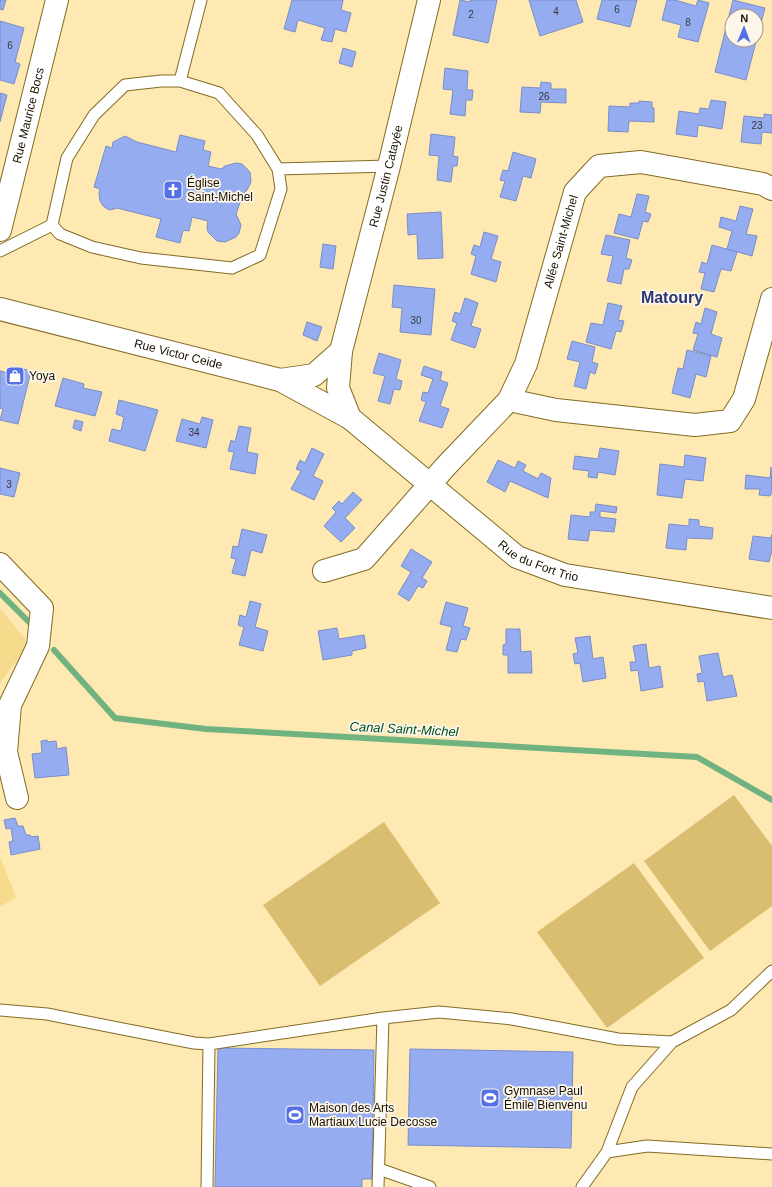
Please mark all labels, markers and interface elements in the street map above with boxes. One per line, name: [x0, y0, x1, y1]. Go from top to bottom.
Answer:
house number: 6: [614, 4, 620, 15]
house number: 4: [553, 6, 559, 17]
north arrow: [724, 8, 764, 48]
house number: 2: [468, 9, 474, 20]
text: N: [740, 12, 748, 24]
house number: 8: [685, 17, 691, 28]
house number: 6: [7, 40, 13, 51]
street label: Rue Maurice Bocs: [10, 66, 47, 165]
house number: 26: [538, 91, 550, 102]
house number: 23: [751, 120, 763, 131]
street label: Rue Justin Catayée: [366, 123, 406, 229]
place label: Église Saint-Michel: [187, 175, 253, 204]
church icon: Église Saint-Michel: [162, 179, 184, 201]
street label: Allée Saint-Michel: [541, 193, 581, 290]
district label: Matoury: [641, 289, 703, 306]
house number: 30: [410, 315, 422, 326]
street label: Rue Victor Ceide: [133, 336, 224, 372]
shop icon: Yoya: [4, 365, 26, 387]
place label: Yoya: [29, 369, 56, 383]
house number: 34: [188, 427, 200, 438]
house number: 3: [6, 479, 12, 490]
street label: Rue du Fort Trio: [495, 537, 580, 584]
water label: Canal Saint-Michel: [349, 719, 460, 739]
place label: Gymnase Paul Émile Bienvenu: [504, 1084, 587, 1112]
sports icon: Gymnase Paul Émile Bienvenu: [479, 1087, 501, 1109]
place label: Maison des Arts Martiaux Lucie Decosse: [309, 1101, 437, 1129]
sports icon: Maison des Arts Martiaux Lucie Decosse: [284, 1104, 306, 1126]

